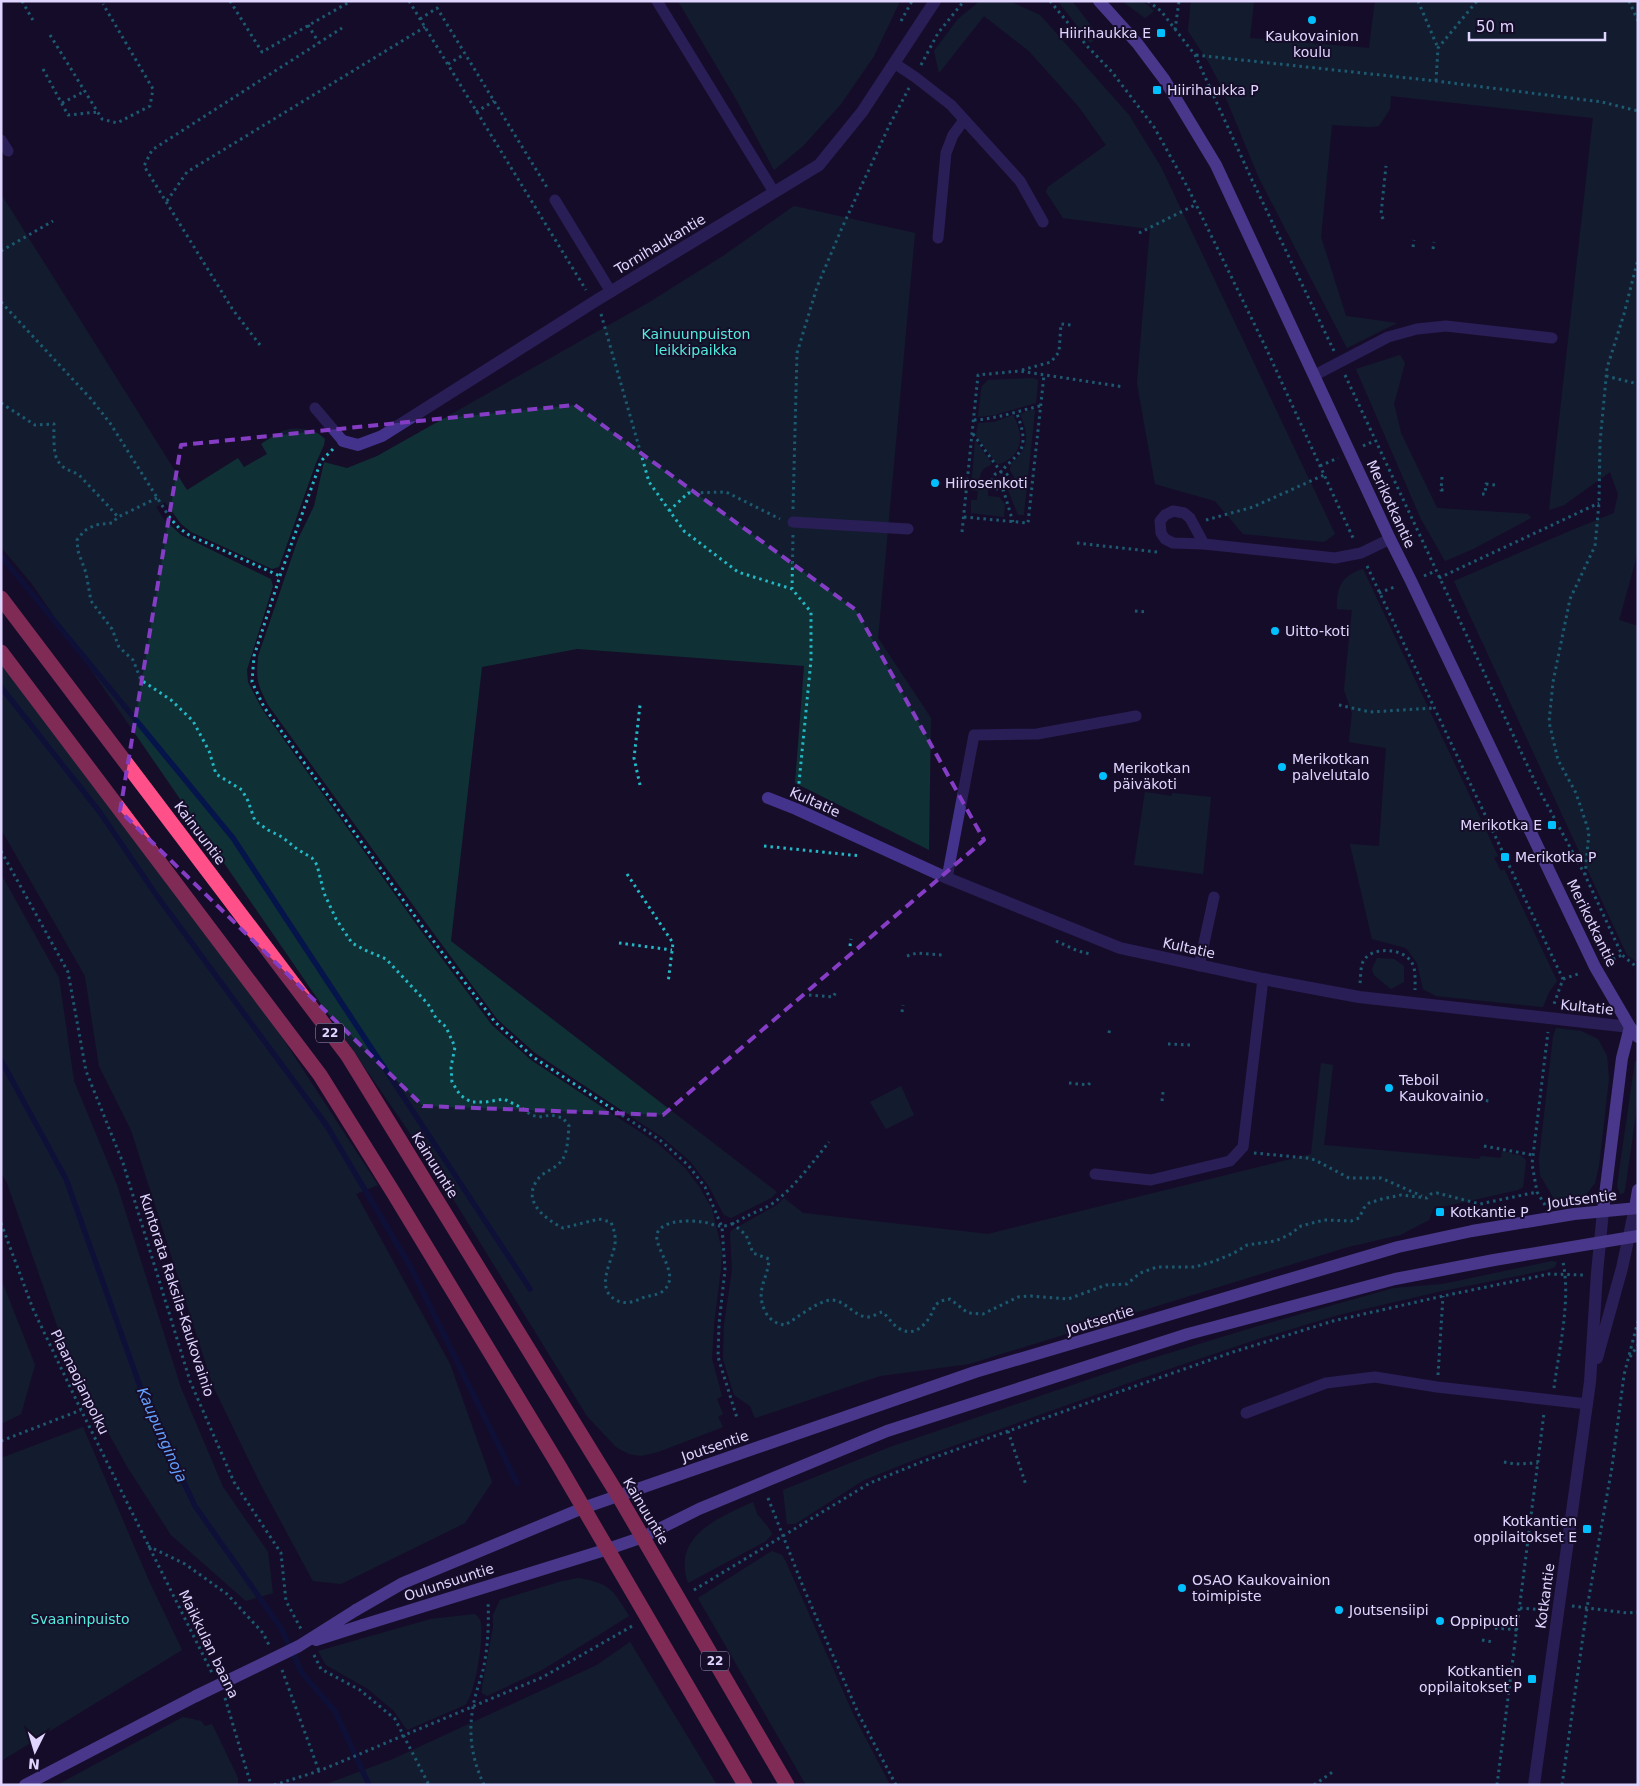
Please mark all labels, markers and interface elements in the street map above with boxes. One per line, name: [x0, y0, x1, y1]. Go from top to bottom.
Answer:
scale bar: [1469, 10, 1605, 42]
marker: Kaukovainion koulu: [1306, 14, 1318, 26]
text: 50 m: [1476, 18, 1514, 36]
place label: Hiirihaukka E: [1059, 25, 1151, 41]
marker: Hiirihaukka E: [1155, 27, 1167, 39]
place label: Kaukovainion koulu: [1265, 28, 1359, 60]
place label: Hiirihaukka P: [1167, 82, 1259, 98]
marker: Hiirihaukka P: [1151, 84, 1163, 96]
street label: Tornihaukantie: [611, 211, 708, 278]
park label: Kainuunpuiston leikkipaikka: [642, 326, 750, 358]
street label: Merikotkantie: [1364, 457, 1418, 551]
place label: Hiirosenkoti: [945, 475, 1028, 491]
marker: Hiirosenkoti: [929, 477, 941, 489]
place label: Uitto-koti: [1285, 623, 1350, 639]
marker: Uitto-koti: [1269, 625, 1281, 637]
place label: Merikotkan palvelutalo: [1292, 751, 1370, 783]
place label: Merikotkan päiväkoti: [1113, 760, 1190, 792]
marker: Merikotkan palvelutalo: [1276, 761, 1288, 773]
marker: Merikotkan päiväkoti: [1097, 770, 1109, 782]
street label: Kultatie: [787, 784, 843, 820]
street label: Kainuuntie: [171, 798, 229, 868]
place label: Merikotka E: [1460, 817, 1542, 833]
marker: Merikotka E: [1546, 819, 1558, 831]
place label: Merikotka P: [1515, 849, 1596, 865]
marker: Merikotka P: [1499, 851, 1511, 863]
street label: Merikotkantie: [1564, 877, 1620, 969]
street label: Kultatie: [1161, 935, 1217, 961]
street label: Kultatie: [1560, 996, 1614, 1018]
road number: 22: [316, 1024, 344, 1042]
place label: Teboil Kaukovainio: [1398, 1072, 1484, 1104]
marker: Teboil Kaukovainio: [1383, 1082, 1395, 1094]
street label: Kainuuntie: [408, 1129, 462, 1201]
street label: Joutsentie: [1545, 1187, 1618, 1211]
street label: Kuntorata Raksila-Kaukovainio: [137, 1191, 217, 1399]
place label: Kotkantie P: [1450, 1204, 1529, 1220]
marker: Kotkantie P: [1434, 1206, 1446, 1218]
street label: Joutsentie: [1063, 1302, 1136, 1338]
street label: Plaanaojanpolku: [48, 1327, 112, 1437]
water label: Kaupunginoja: [133, 1385, 191, 1485]
street label: Joutsentie: [678, 1427, 751, 1465]
street label: Kainuuntie: [620, 1475, 672, 1547]
place label: Kotkantien oppilaitokset E: [1474, 1513, 1577, 1545]
marker: Kotkantien oppilaitokset E: [1581, 1523, 1593, 1535]
street label: Oulunsuuntie: [402, 1560, 496, 1604]
street label: Kotkantie: [1532, 1562, 1558, 1630]
place label: OSAO Kaukovainion toimipiste: [1192, 1572, 1330, 1604]
marker: OSAO Kaukovainion toimipiste: [1176, 1582, 1188, 1594]
street label: Maikkulan baana: [176, 1587, 242, 1701]
place label: Joutsensiipi: [1348, 1602, 1429, 1618]
marker: Joutsensiipi: [1333, 1604, 1345, 1616]
park label: Svaaninpuisto: [31, 1611, 129, 1627]
place label: Oppipuoti: [1450, 1613, 1518, 1629]
marker: Oppipuoti: [1434, 1615, 1446, 1627]
road number: 22: [701, 1652, 729, 1670]
place label: Kotkantien oppilaitokset P: [1419, 1663, 1522, 1695]
marker: Kotkantien oppilaitokset P: [1526, 1673, 1538, 1685]
north arrow: [10, 1726, 60, 1776]
text: N: [27, 1755, 40, 1772]

